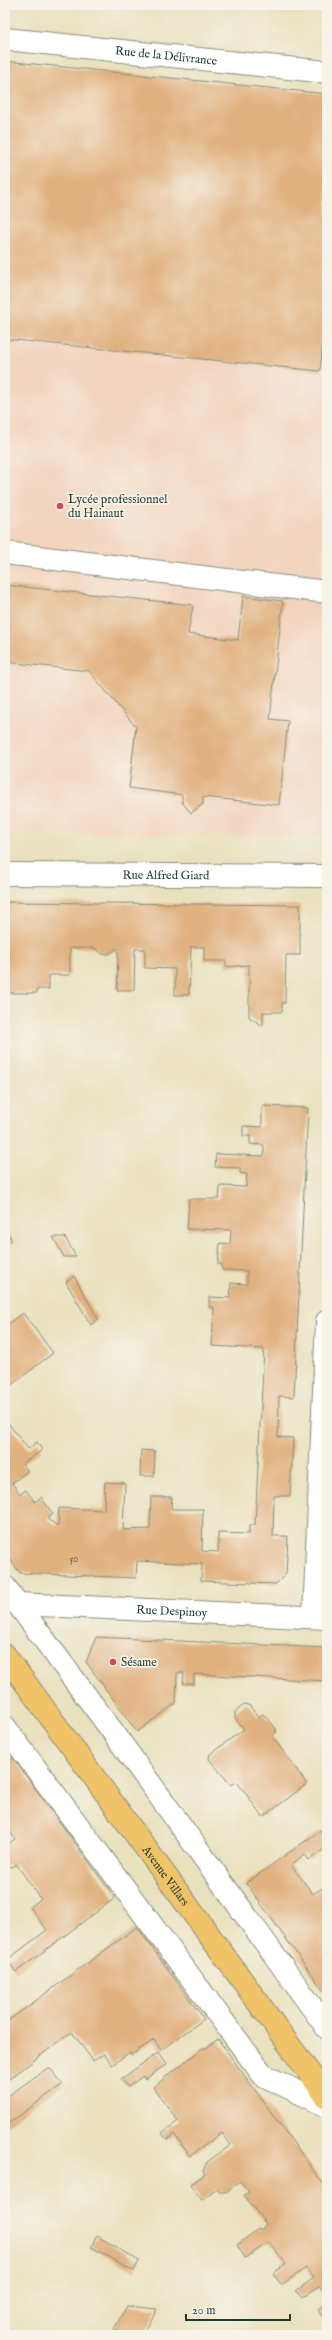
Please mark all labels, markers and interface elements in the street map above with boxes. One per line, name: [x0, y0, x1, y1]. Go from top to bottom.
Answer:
street label: Rue de la Délivrance: [114, 43, 218, 68]
place label: Lycée professionnel du Hainaut: [68, 492, 168, 521]
marker: Lycée professionnel du Hainaut: [55, 501, 65, 511]
street label: Rue Alfred Giard: [122, 867, 210, 883]
house number: 50: [70, 1553, 78, 1566]
street label: Rue Despinoy: [136, 1602, 208, 1620]
place label: Sésame: [121, 1655, 157, 1670]
marker: Sésame: [108, 1657, 118, 1667]
street label: Avenue Villars: [138, 1842, 193, 1909]
scale bar: [186, 2296, 290, 2322]
text: 20 m: [192, 2303, 215, 2318]

